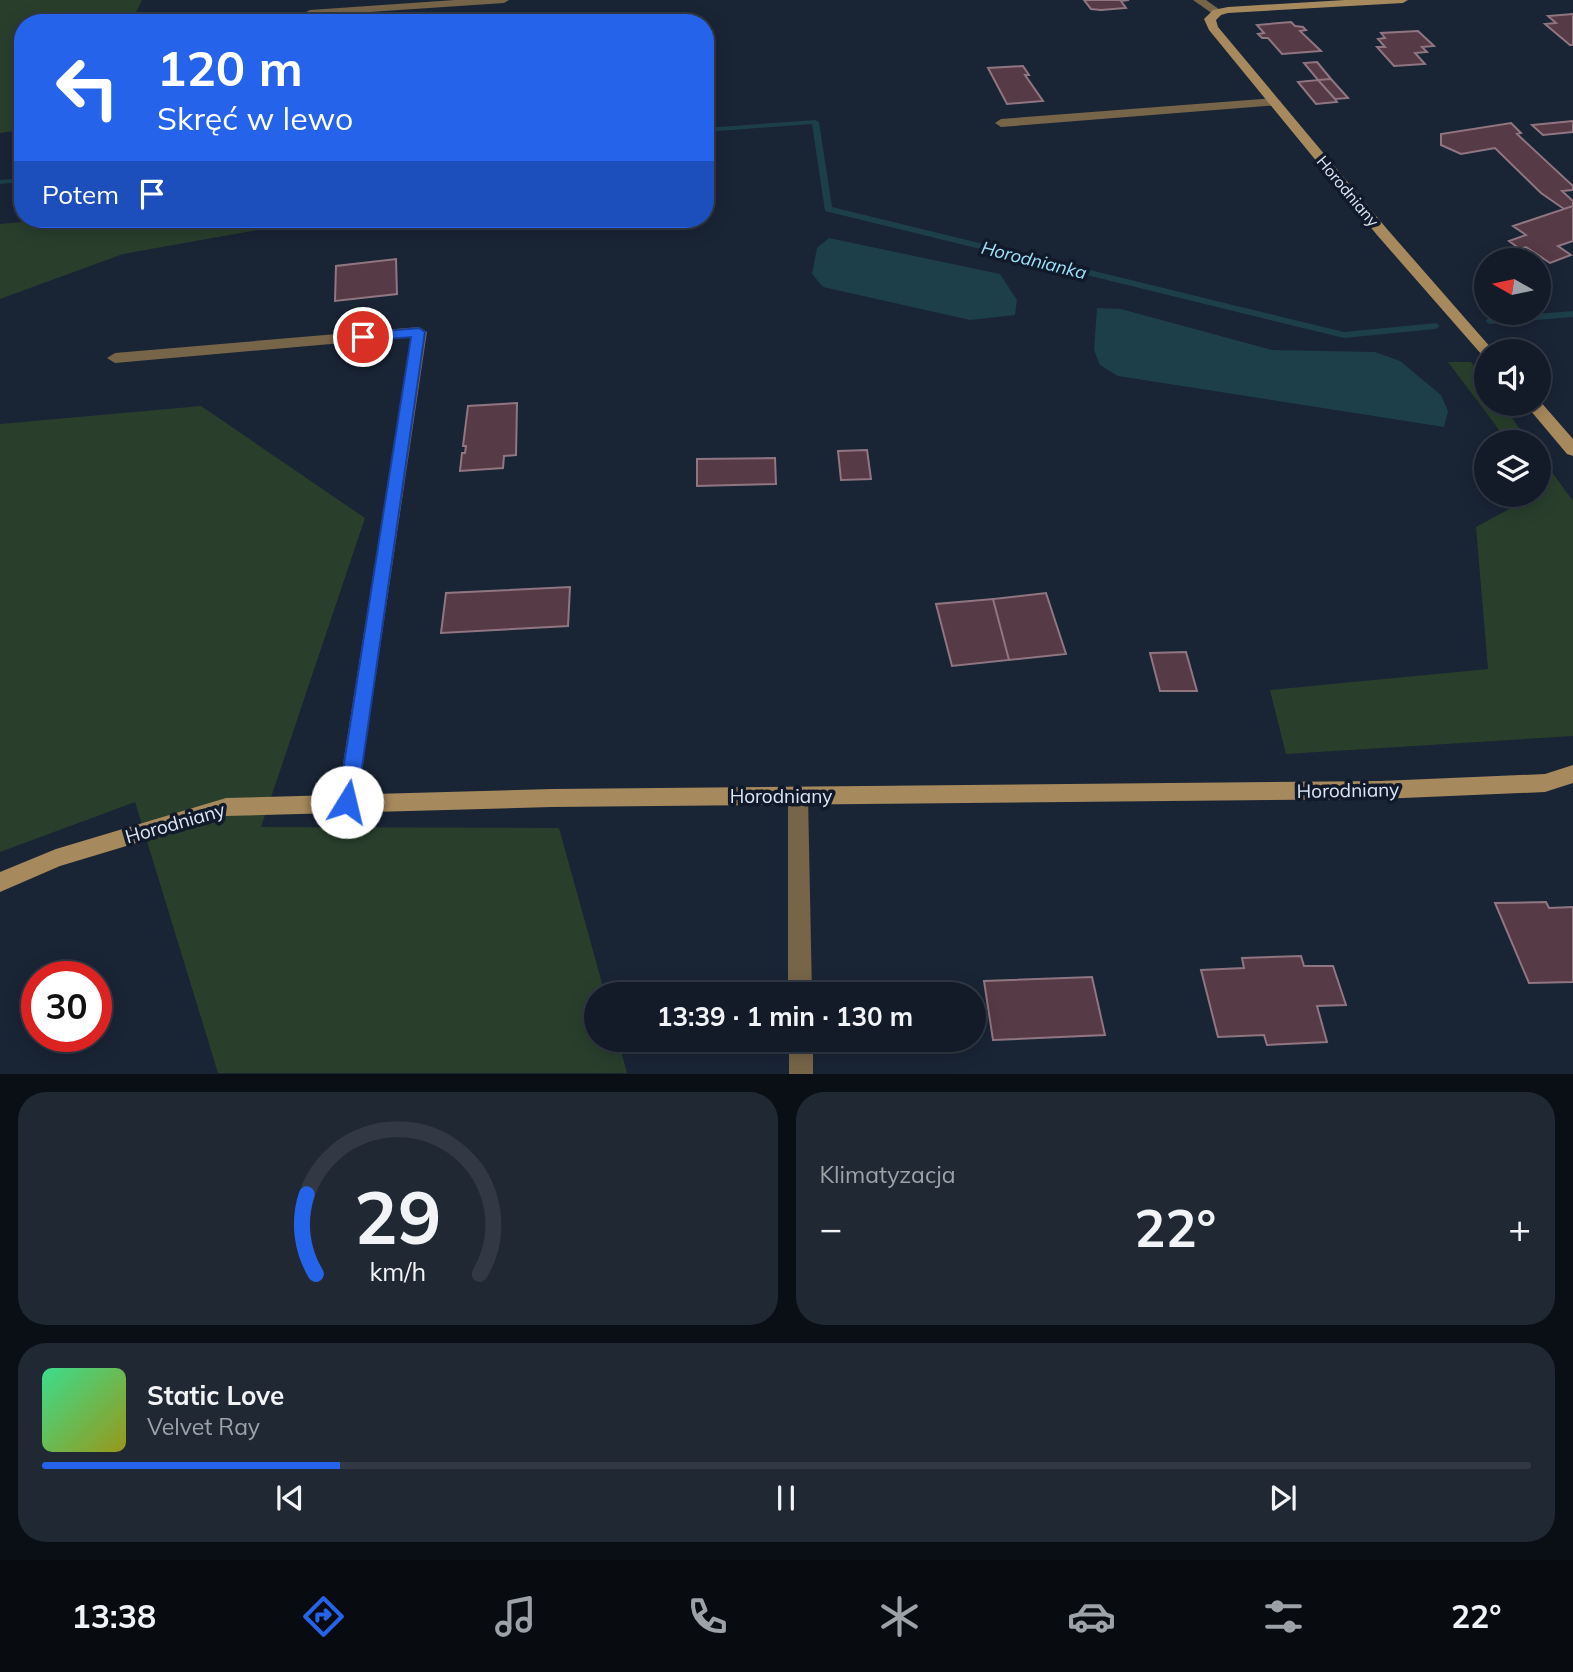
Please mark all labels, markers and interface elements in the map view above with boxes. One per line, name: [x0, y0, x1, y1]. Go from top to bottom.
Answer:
text: 120 m: [157, 37, 303, 98]
icon: left: [42, 42, 133, 133]
text: Skręć w lewo: [157, 98, 353, 138]
street label: Horodniany: [1313, 151, 1384, 231]
icon: arrive: [133, 175, 171, 213]
text: Potem: [42, 178, 119, 211]
water label: Horodnianka: [979, 236, 1089, 284]
north arrow: [1474, 248, 1550, 326]
map controls: [1474, 248, 1551, 507]
pin: [333, 307, 393, 367]
icon: arrive: [344, 318, 382, 356]
button: sound: [1474, 339, 1551, 416]
button: layers: [1474, 430, 1551, 507]
position arrow: [310, 765, 384, 839]
street label: Horodniany: [1296, 777, 1400, 803]
street label: Horodniany: [730, 784, 832, 808]
street label: Horodniany: [122, 797, 228, 849]
speed limit sign: 30: [21, 961, 112, 1052]
text: 13:39 · 1 min · 130 m: [657, 1000, 913, 1033]
text: Klimatyzacja: [820, 1160, 956, 1189]
text: 29: [354, 1172, 441, 1263]
text: 22°: [1134, 1195, 1216, 1260]
text: −: [820, 1204, 842, 1252]
text: +: [1508, 1204, 1531, 1252]
text: km/h: [369, 1256, 426, 1287]
text: Static Love: [147, 1379, 284, 1412]
text: Velvet Ray: [147, 1412, 260, 1441]
icon: previous: [271, 1479, 309, 1517]
icon: pause: [767, 1479, 805, 1517]
icon: next: [1264, 1479, 1302, 1517]
icon: directions: [299, 1592, 348, 1641]
icon: music: [491, 1592, 540, 1641]
icon: phone: [683, 1592, 732, 1641]
icon: climate: [875, 1592, 924, 1641]
icon: car: [1067, 1592, 1116, 1641]
icon: filters: [1259, 1592, 1308, 1641]
text: 13:38: [71, 1596, 156, 1636]
text: 22°: [1451, 1596, 1501, 1636]

